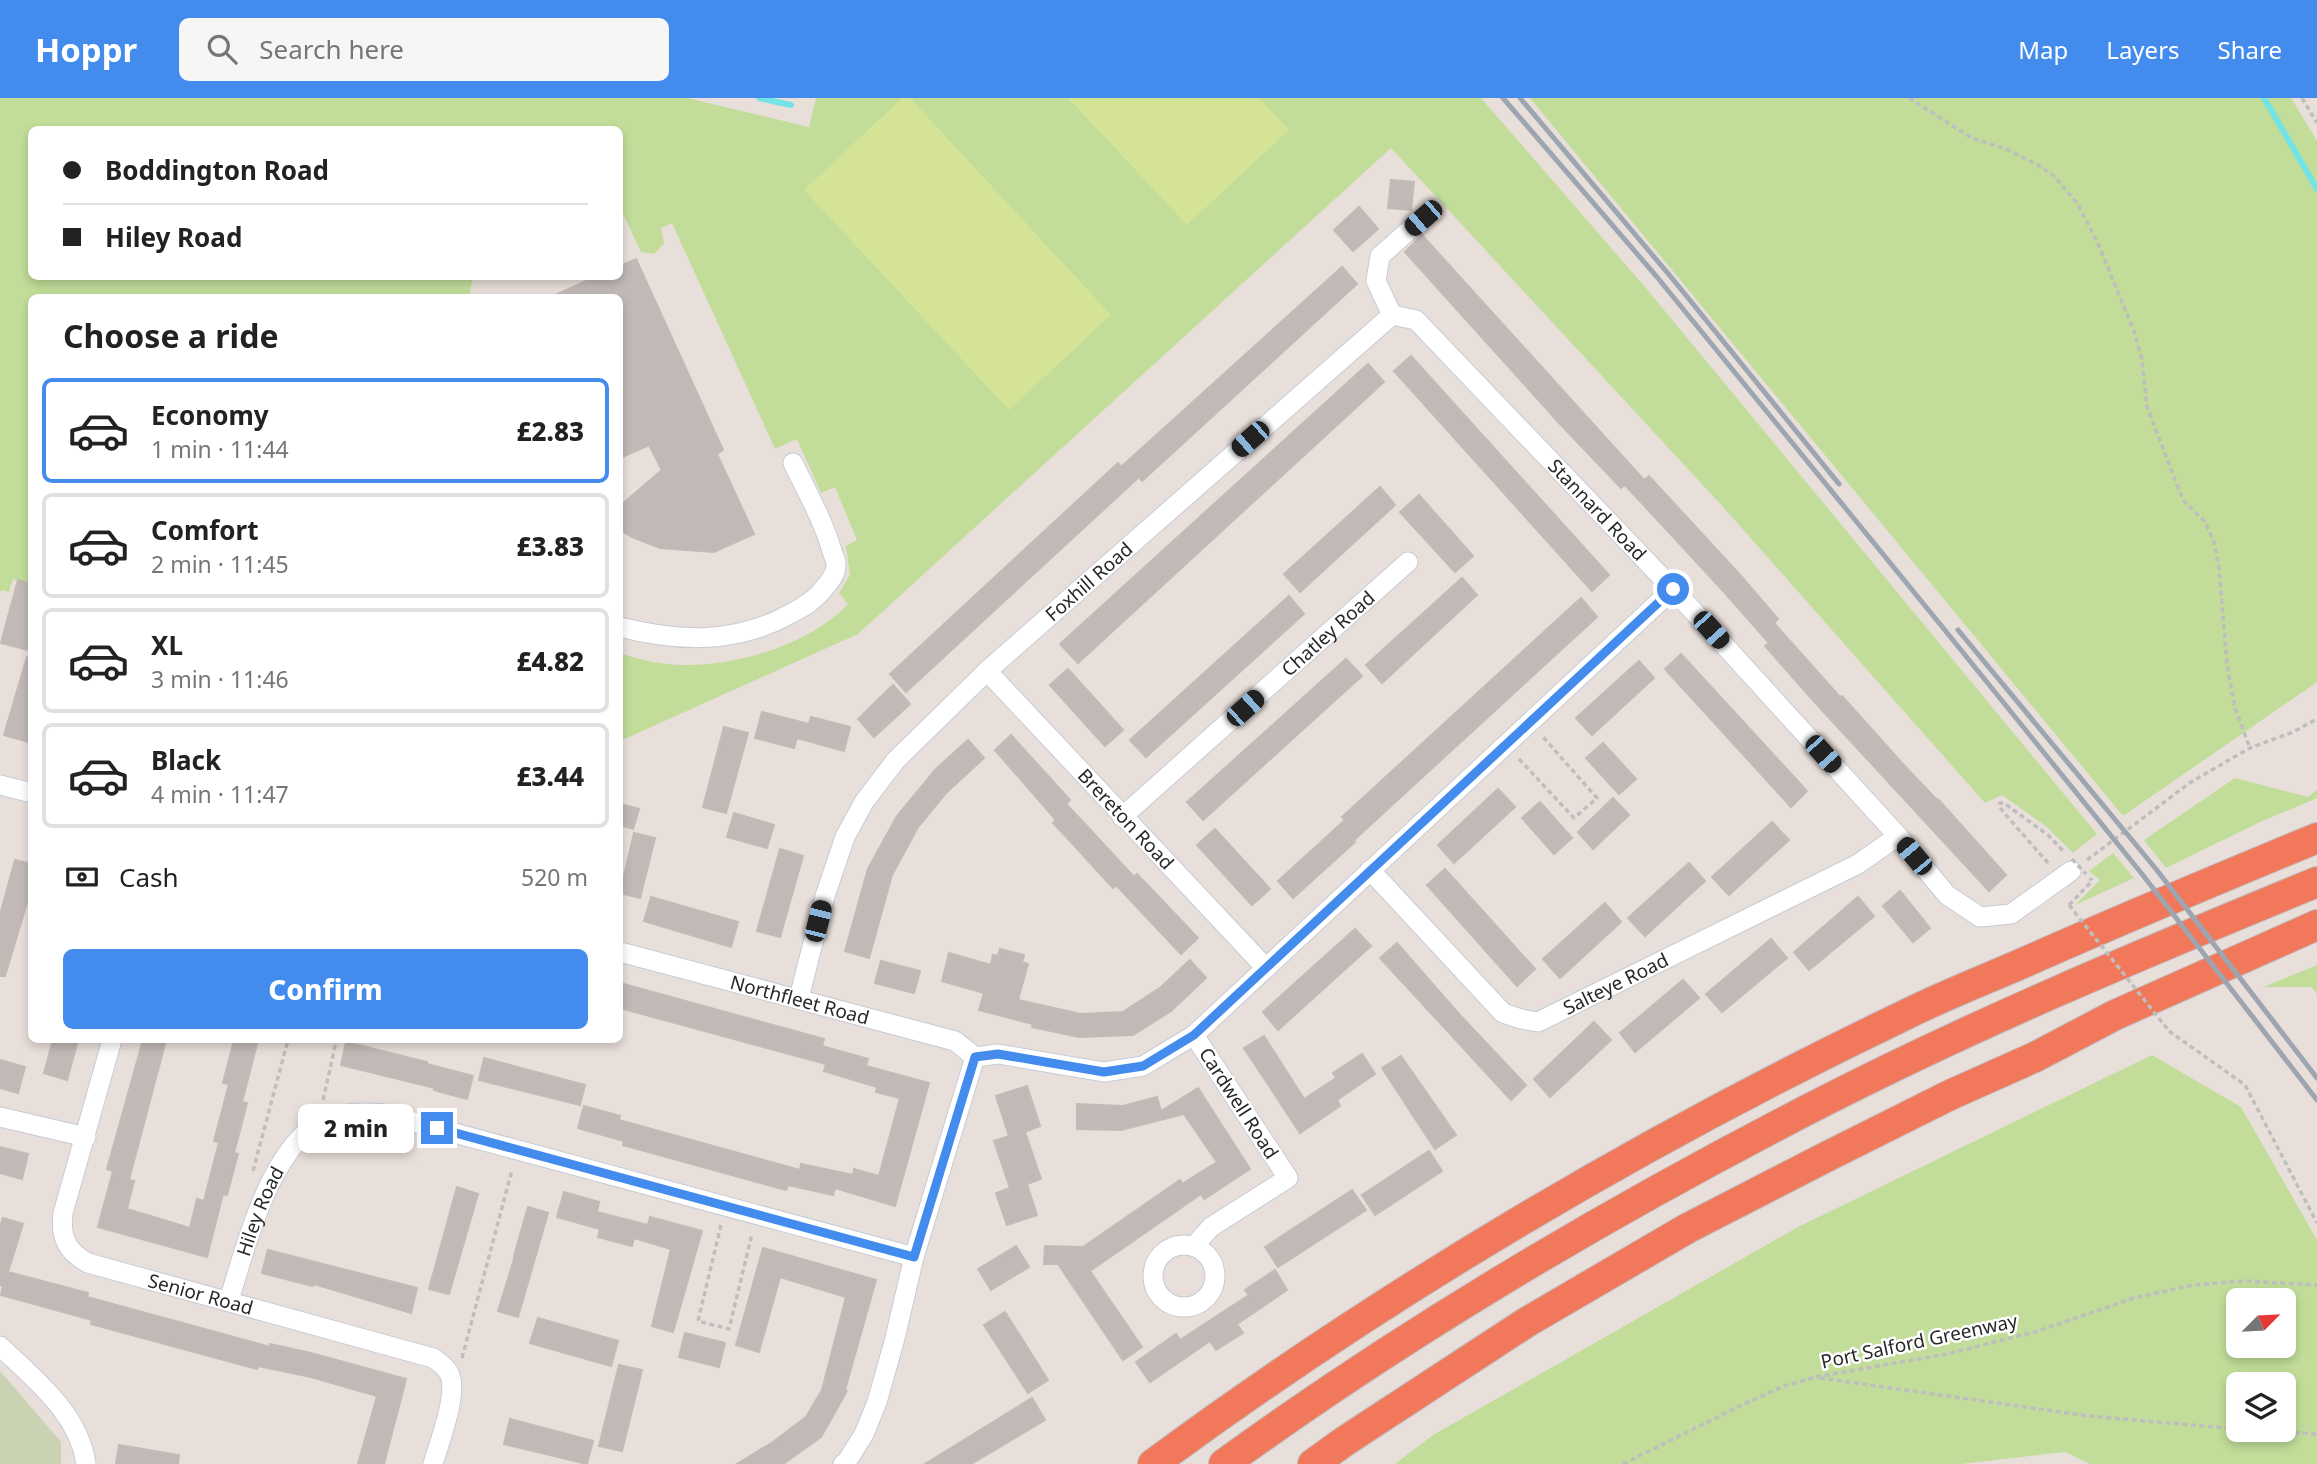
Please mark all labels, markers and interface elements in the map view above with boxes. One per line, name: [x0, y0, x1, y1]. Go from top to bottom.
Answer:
search box: [179, 18, 669, 81]
text: Hoppr: [35, 27, 137, 72]
icon: search: [203, 30, 241, 68]
text: Search here: [259, 31, 404, 67]
text: Map: [2018, 33, 2068, 66]
text: Layers: [2106, 33, 2180, 66]
text: Share: [2218, 33, 2282, 66]
text: Boddington Road: [105, 152, 329, 188]
car: [1401, 196, 1446, 240]
text: Hiley Road: [105, 219, 242, 255]
text: Choose a ride: [63, 314, 279, 357]
text: Economy: [151, 397, 269, 433]
icon: car: [67, 399, 130, 462]
text: £2.83: [516, 413, 584, 449]
car: [1228, 417, 1273, 461]
text: 1 min · 11:44: [151, 433, 289, 465]
street label: Stannard Road: [1542, 453, 1652, 566]
text: Comfort: [151, 512, 259, 548]
icon: car: [67, 514, 130, 577]
text: £3.83: [516, 528, 584, 564]
street label: Foxhill Road: [1040, 536, 1138, 627]
text: 2 min · 11:45: [151, 548, 289, 580]
route start: [1657, 573, 1689, 605]
street label: Chatley Road: [1276, 585, 1380, 682]
car: [1690, 607, 1733, 653]
text: XL: [151, 627, 183, 663]
icon: car: [67, 629, 130, 692]
text: £4.82: [516, 643, 584, 679]
text: 3 min · 11:46: [151, 663, 289, 695]
car: [1223, 686, 1268, 730]
car: [1802, 731, 1845, 777]
text: Black: [151, 742, 221, 778]
icon: car: [67, 744, 130, 807]
text: £3.44: [516, 758, 584, 794]
street label: Brereton Road: [1072, 763, 1180, 875]
text: 4 min · 11:47: [151, 778, 289, 810]
car: [1893, 833, 1936, 879]
icon: cash: [63, 858, 101, 896]
text: Cash: [119, 859, 179, 895]
text: 520 m: [521, 861, 588, 893]
car: [803, 898, 834, 944]
street label: Salteye Road: [1559, 947, 1673, 1021]
button: Confirm: [63, 949, 588, 1029]
street label: Northfleet Road: [727, 969, 872, 1031]
street label: Cardwell Road: [1193, 1042, 1285, 1164]
callout: 2 min: [297, 1104, 412, 1152]
text: 2 min: [324, 1112, 388, 1144]
route end: [421, 1112, 453, 1144]
street label: Hiley Road: [230, 1162, 290, 1259]
street label: Senior Road: [145, 1267, 256, 1321]
north arrow: [2226, 1288, 2296, 1358]
map controls: [2226, 1288, 2296, 1442]
street label: Port Salford Greenway: [1818, 1307, 2020, 1375]
button: layers: [2226, 1372, 2296, 1442]

